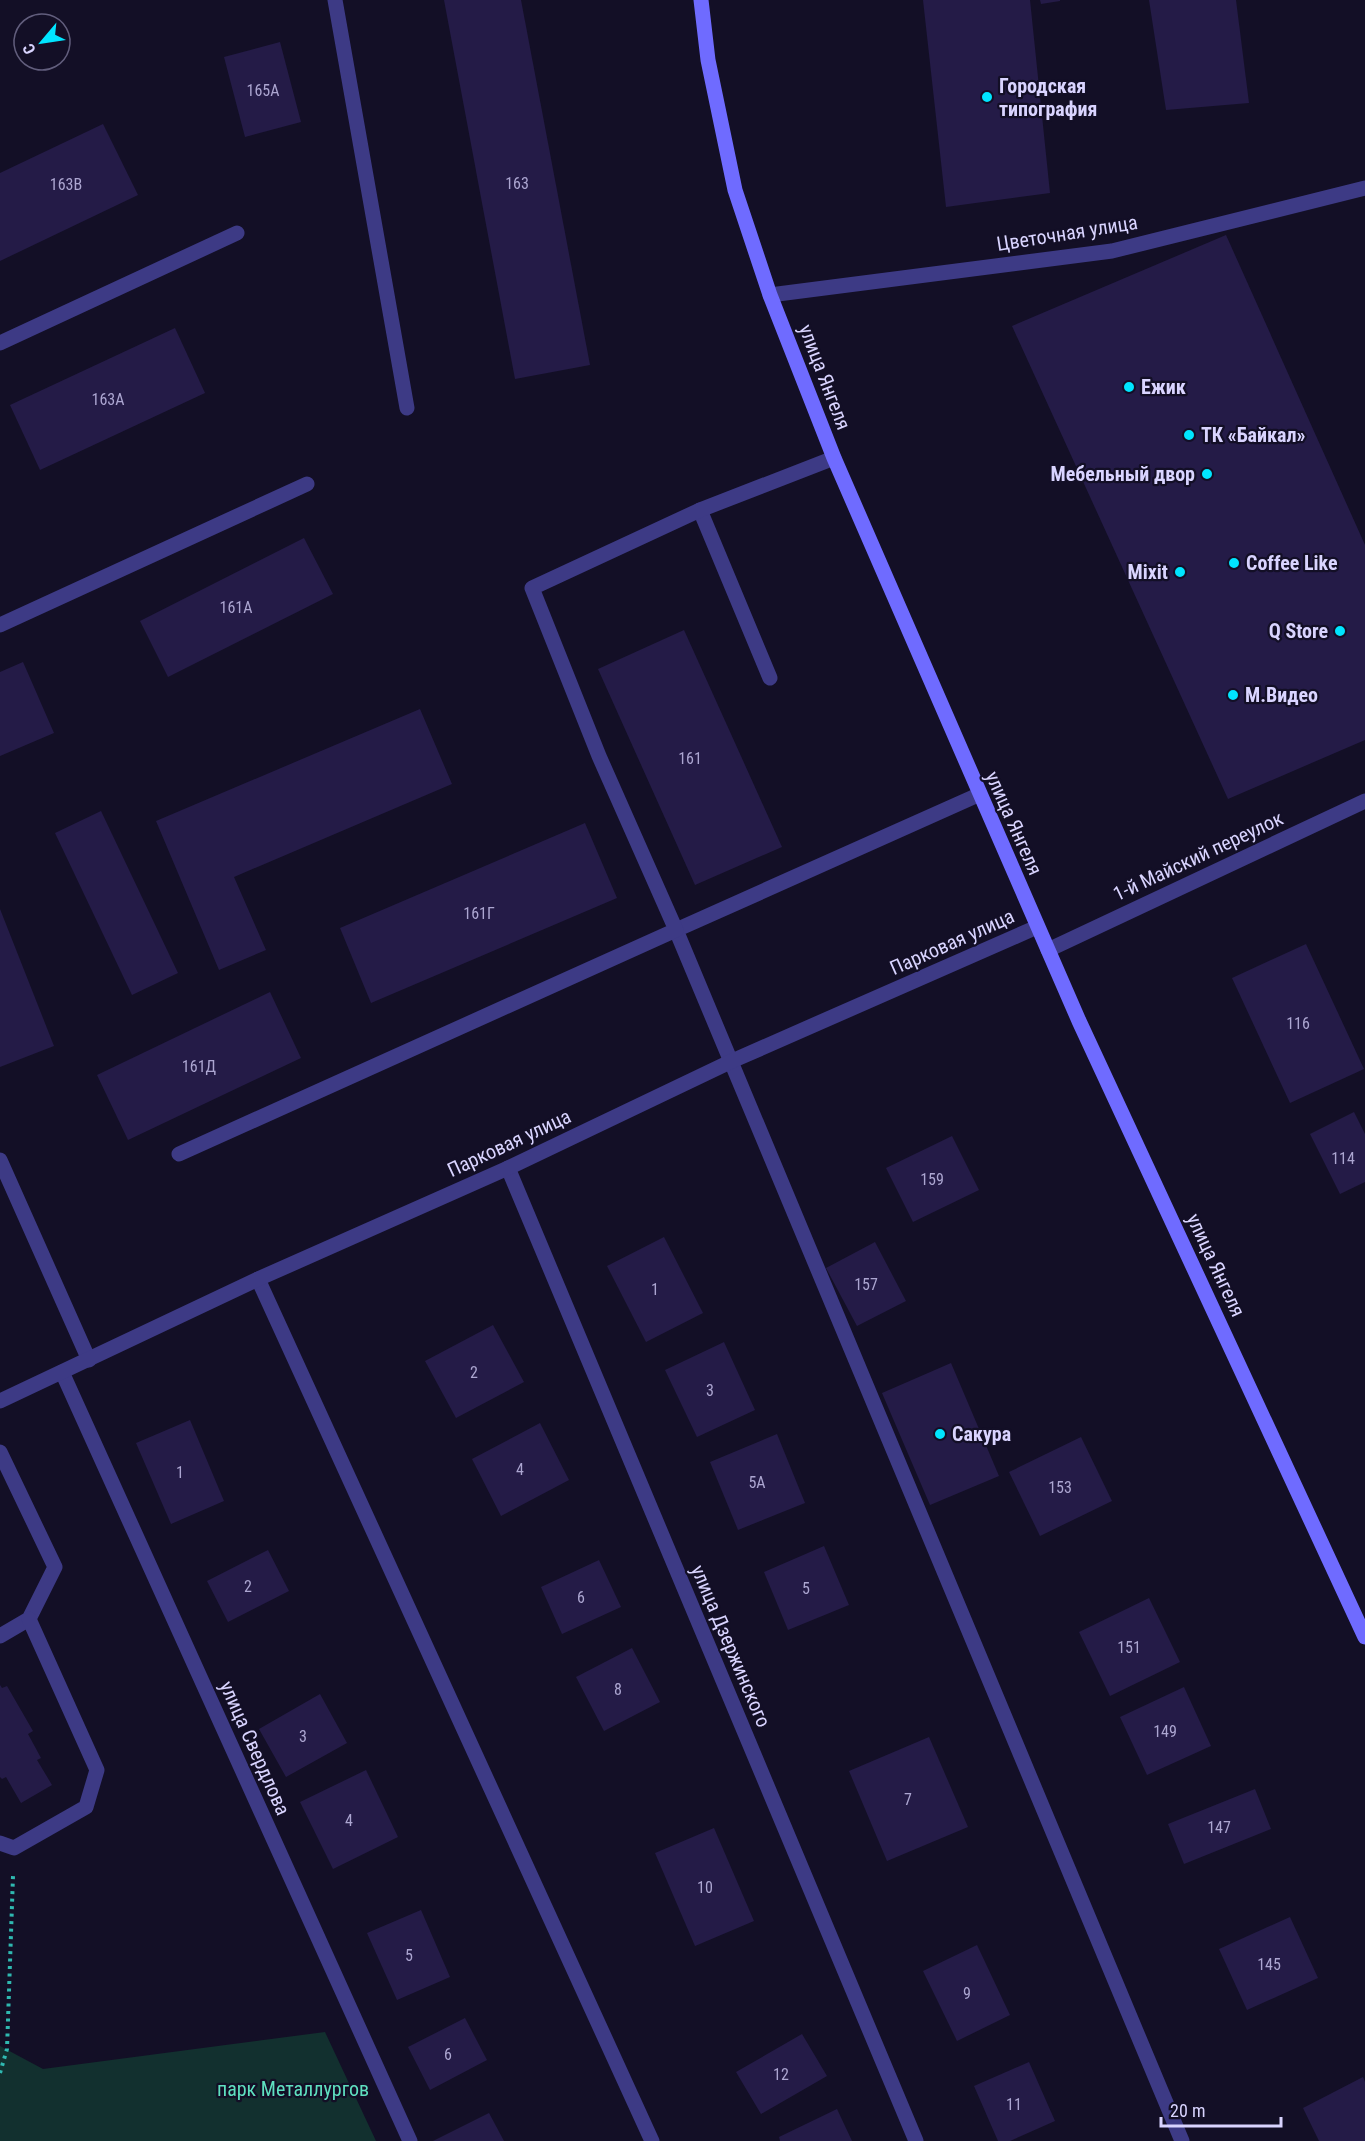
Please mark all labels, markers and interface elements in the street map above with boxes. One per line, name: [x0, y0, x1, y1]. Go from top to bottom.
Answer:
north arrow: [12, 12, 72, 72]
text: С: [19, 40, 40, 58]
place label: Городская типография: [999, 74, 1097, 121]
house number: 165А: [247, 81, 279, 100]
marker: Городская типография: [980, 90, 994, 104]
house number: 163: [505, 174, 529, 193]
house number: 163В: [50, 175, 82, 194]
street label: Цветочная улица: [995, 210, 1139, 256]
street label: улица Янгеля: [794, 321, 856, 433]
place label: Ежик: [1141, 375, 1186, 399]
marker: Ежик: [1122, 380, 1136, 394]
house number: 163А: [92, 390, 124, 409]
place label: ТК «Байкал»: [1201, 423, 1306, 447]
marker: ТК «Байкал»: [1182, 428, 1196, 442]
place label: Мебельный двор: [1050, 462, 1195, 486]
marker: Мебельный двор: [1200, 467, 1214, 481]
place label: Coffee Like: [1246, 551, 1338, 575]
marker: Coffee Like: [1227, 556, 1241, 570]
place label: Mixit: [1128, 560, 1168, 584]
marker: Mixit: [1173, 565, 1187, 579]
house number: 161А: [220, 598, 252, 617]
place label: Q Store: [1269, 619, 1328, 643]
marker: Q Store: [1333, 624, 1347, 638]
place label: М.Видео: [1245, 683, 1318, 707]
marker: М.Видео: [1226, 688, 1240, 702]
house number: 161: [678, 749, 702, 768]
street label: улица Янгеля: [980, 767, 1048, 879]
street label: 1-й Майский переулок: [1109, 806, 1287, 906]
house number: 161Г: [463, 904, 495, 923]
street label: Парковая улица: [886, 904, 1018, 980]
house number: 116: [1286, 1014, 1310, 1033]
house number: 161Д: [182, 1057, 217, 1076]
street label: Парковая улица: [443, 1104, 575, 1182]
house number: 114: [1331, 1149, 1355, 1168]
house number: 159: [920, 1170, 944, 1189]
street label: улица Янгеля: [1182, 1210, 1250, 1320]
house number: 157: [854, 1275, 878, 1294]
house number: 1: [651, 1280, 659, 1299]
house number: 2: [470, 1363, 478, 1382]
house number: 3: [706, 1381, 714, 1400]
place label: Сакура: [952, 1422, 1011, 1446]
marker: Сакура: [933, 1427, 947, 1441]
house number: 4: [516, 1460, 524, 1479]
house number: 1: [176, 1463, 184, 1482]
house number: 5А: [748, 1473, 766, 1492]
house number: 153: [1048, 1478, 1072, 1497]
street label: улица Дзержинского: [686, 1561, 776, 1731]
house number: 2: [244, 1577, 252, 1596]
house number: 5: [802, 1579, 810, 1598]
house number: 6: [577, 1588, 585, 1607]
house number: 151: [1117, 1638, 1141, 1657]
street label: улица Свердлова: [215, 1677, 295, 1819]
house number: 8: [614, 1680, 622, 1699]
house number: 149: [1153, 1722, 1177, 1741]
house number: 3: [299, 1727, 307, 1746]
house number: 7: [904, 1790, 912, 1809]
house number: 4: [345, 1811, 353, 1830]
house number: 147: [1207, 1818, 1231, 1837]
house number: 10: [697, 1878, 713, 1897]
house number: 5: [405, 1946, 413, 1965]
house number: 145: [1257, 1955, 1281, 1974]
house number: 9: [963, 1984, 971, 2003]
house number: 6: [444, 2045, 452, 2064]
house number: 12: [773, 2065, 789, 2084]
park label: парк Металлургов: [217, 2077, 369, 2101]
scale bar: [1161, 2090, 1281, 2128]
house number: 11: [1006, 2095, 1022, 2114]
text: 20 m: [1170, 2100, 1205, 2121]

